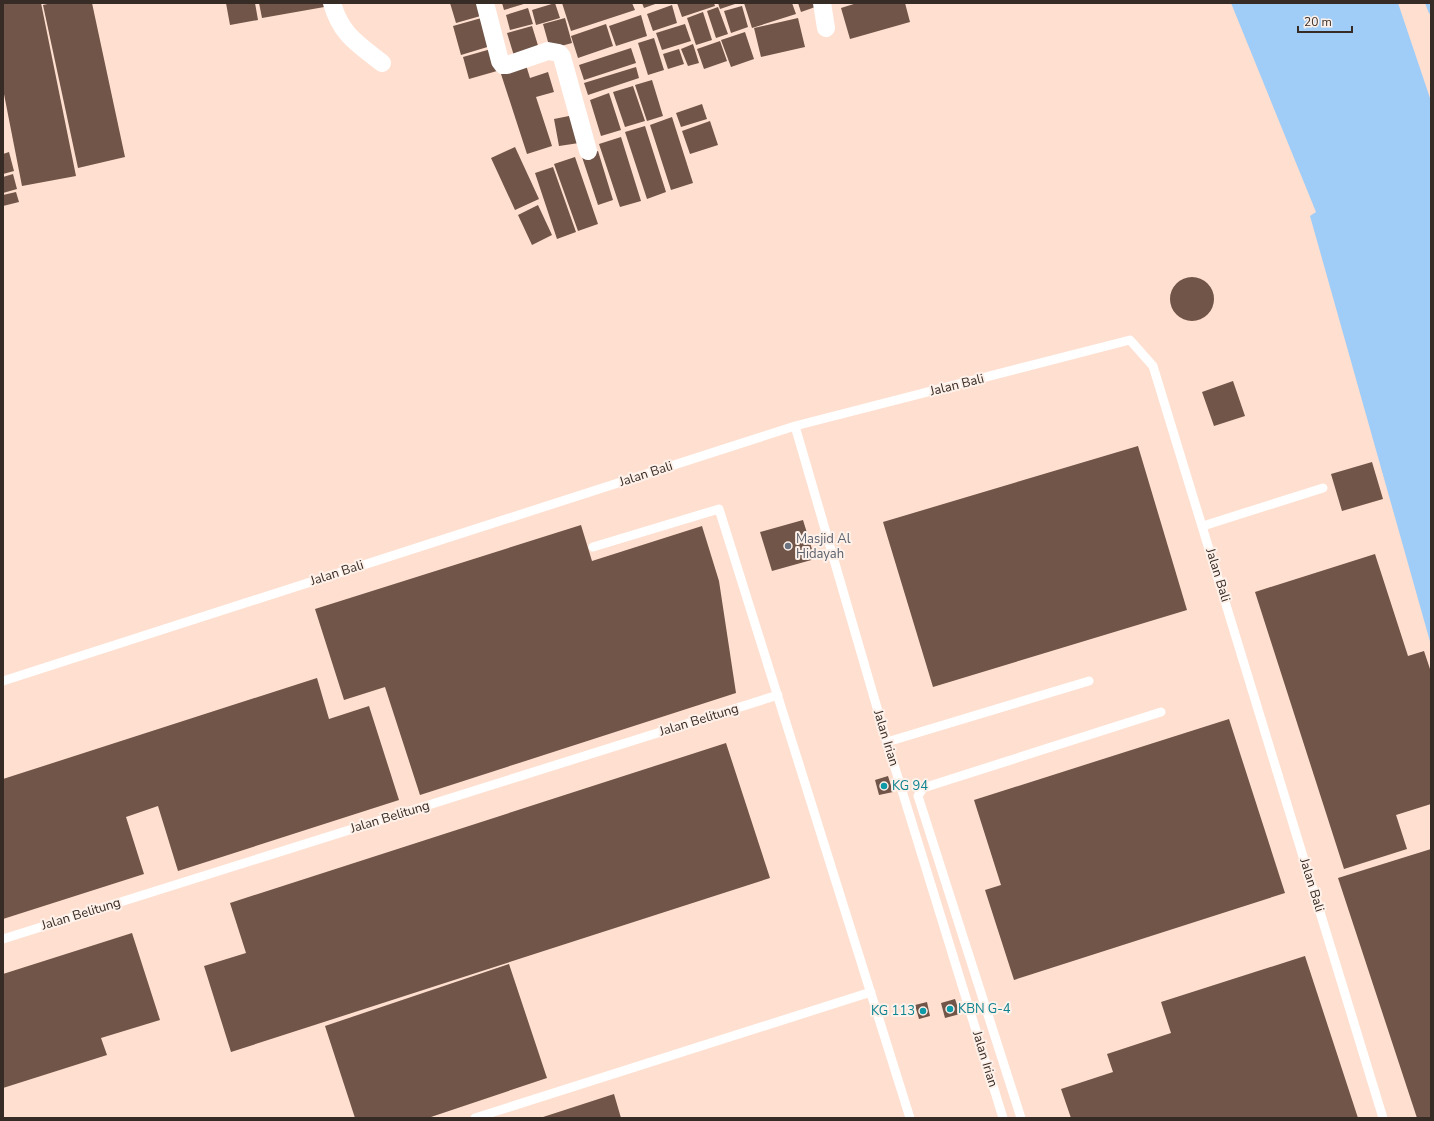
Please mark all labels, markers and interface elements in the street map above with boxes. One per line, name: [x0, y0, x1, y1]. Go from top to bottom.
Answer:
scale bar: [1298, 8, 1352, 34]
text: 20 m: [1304, 14, 1332, 30]
street label: Jalan Bali: [927, 370, 986, 401]
street label: Jalan Bali: [616, 457, 675, 491]
place label: Masjid Al Hidayah: [796, 530, 851, 563]
marker: Masjid Al Hidayah: [783, 541, 793, 551]
street label: Jalan Bali: [1201, 545, 1235, 604]
street label: Jalan Bali: [307, 556, 366, 590]
street label: Jalan Belitung: [656, 699, 741, 741]
street label: Jalan Irian: [869, 707, 903, 768]
place label: KG 94: [892, 777, 928, 795]
marker: KG 94: [879, 781, 889, 791]
street label: Jalan Belitung: [347, 796, 432, 838]
street label: Jalan Bali: [1295, 855, 1329, 914]
street label: Jalan Belitung: [38, 893, 123, 935]
place label: KBN G-4: [958, 1000, 1011, 1018]
place label: KG 113: [871, 1002, 915, 1020]
marker: KBN G-4: [945, 1004, 955, 1014]
marker: KG 113: [918, 1006, 928, 1016]
street label: Jalan Irian: [968, 1028, 1002, 1089]

